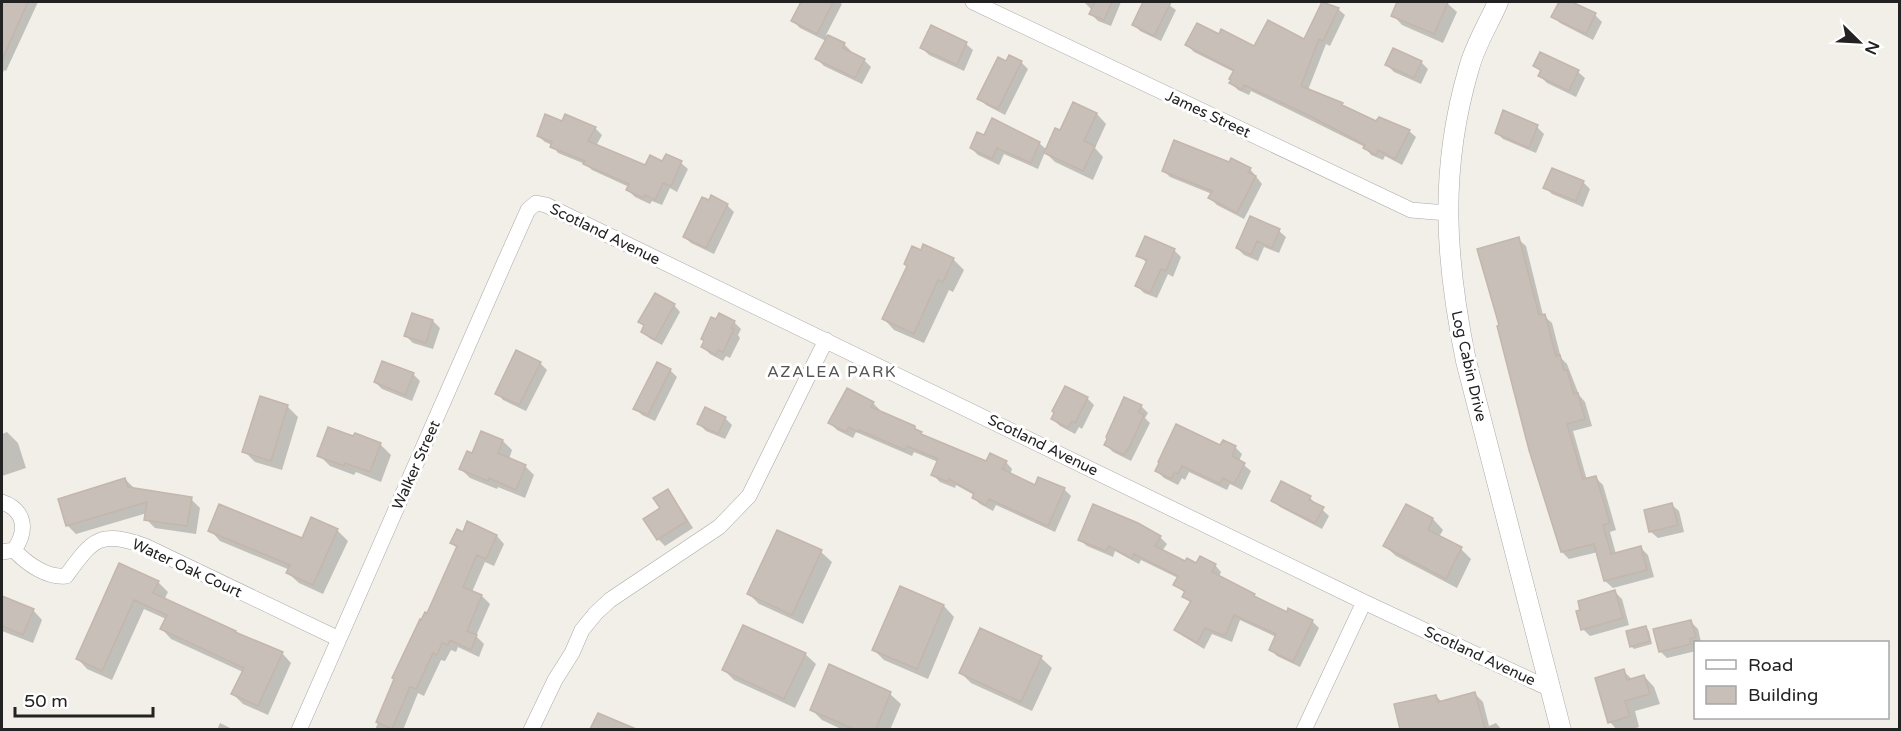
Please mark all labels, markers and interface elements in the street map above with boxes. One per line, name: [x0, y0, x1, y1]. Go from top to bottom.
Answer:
north arrow: [1829, 12, 1889, 72]
text: N: [1860, 38, 1884, 58]
street label: James Street: [1163, 86, 1254, 142]
street label: Scotland Avenue: [547, 200, 663, 268]
street label: Log Cabin Drive: [1448, 309, 1490, 423]
district label: AZALEA PARK: [767, 362, 897, 382]
street label: Scotland Avenue: [985, 411, 1101, 479]
street label: Walker Street: [388, 417, 444, 512]
street label: Water Oak Court: [129, 535, 245, 601]
street label: Scotland Avenue: [1422, 622, 1538, 690]
legend: [1694, 641, 1889, 719]
text: Road: [1748, 654, 1793, 676]
scale bar: [15, 680, 153, 718]
text: Building: [1748, 684, 1818, 706]
text: 50 m: [24, 690, 68, 712]

